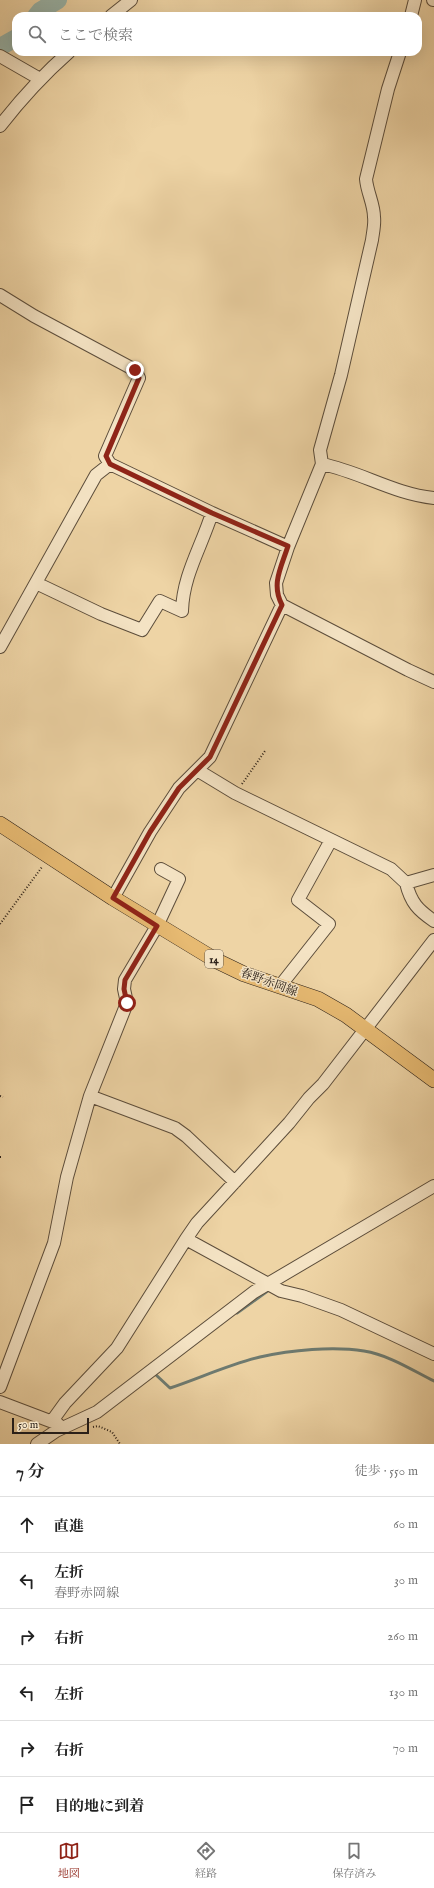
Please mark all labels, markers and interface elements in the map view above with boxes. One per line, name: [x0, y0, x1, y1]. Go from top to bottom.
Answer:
search box: [12, 12, 422, 56]
icon: search: [26, 23, 48, 45]
text: ここで検索: [58, 26, 133, 45]
route end: [126, 361, 144, 379]
road number: 14: [205, 950, 223, 968]
street label: 春野赤岡線: [238, 965, 300, 1000]
route start: [118, 994, 136, 1012]
scale bar: [12, 1416, 89, 1435]
text: 50 m: [18, 1418, 38, 1432]
text: 7 分: [16, 1462, 45, 1483]
text: 徒歩 · 550 m: [355, 1463, 418, 1480]
icon: ahead: [16, 1514, 38, 1536]
text: 60 m: [393, 1516, 418, 1533]
text: 直進: [54, 1517, 84, 1536]
text: 左折: [54, 1563, 84, 1582]
icon: left: [16, 1570, 38, 1592]
text: 30 m: [394, 1572, 418, 1589]
text: 春野赤岡線: [54, 1585, 119, 1602]
icon: right: [16, 1626, 38, 1648]
text: 260 m: [387, 1628, 418, 1645]
text: 右折: [54, 1629, 84, 1648]
icon: left: [16, 1682, 38, 1704]
text: 130 m: [389, 1684, 418, 1701]
text: 左折: [54, 1685, 84, 1704]
icon: right: [16, 1738, 38, 1760]
text: 70 m: [393, 1740, 418, 1757]
text: 右折: [54, 1741, 84, 1760]
icon: arrive: [16, 1794, 38, 1816]
text: 目的地に到着: [54, 1797, 144, 1816]
tab: 地図: [58, 1840, 80, 1881]
tab: 経路: [195, 1840, 217, 1881]
tab: 保存済み: [332, 1840, 376, 1881]

